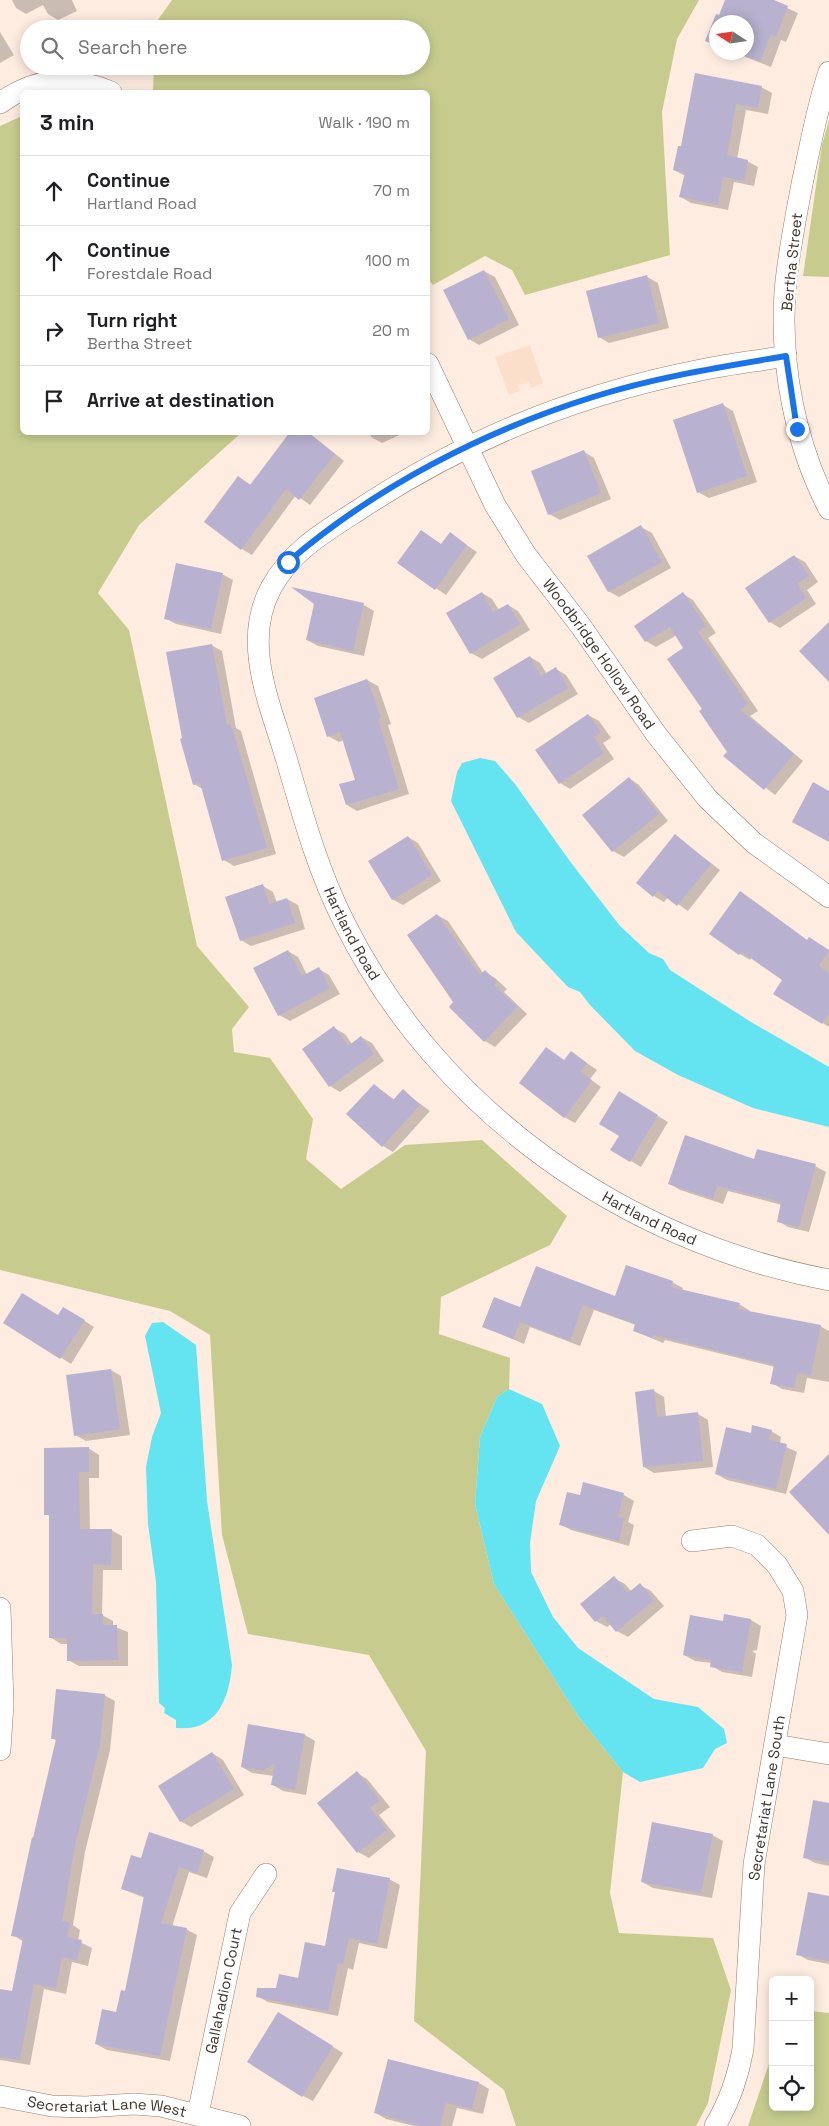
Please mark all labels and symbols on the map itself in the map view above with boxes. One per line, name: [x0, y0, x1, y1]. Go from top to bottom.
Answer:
north arrow: [709, 15, 754, 60]
street label: Bertha Street: [777, 212, 806, 312]
route end: [786, 418, 809, 441]
route start: [277, 551, 300, 574]
street label: Woodbridge Hollow Road: [539, 575, 660, 733]
street label: Hartland Road: [320, 884, 385, 984]
street label: Hartland Road: [599, 1187, 700, 1249]
street label: Secretariat Lane South: [744, 1714, 789, 1882]
street label: Gallahadion Court: [201, 1926, 246, 2055]
street label: Secretariat Lane West: [26, 2091, 189, 2121]

